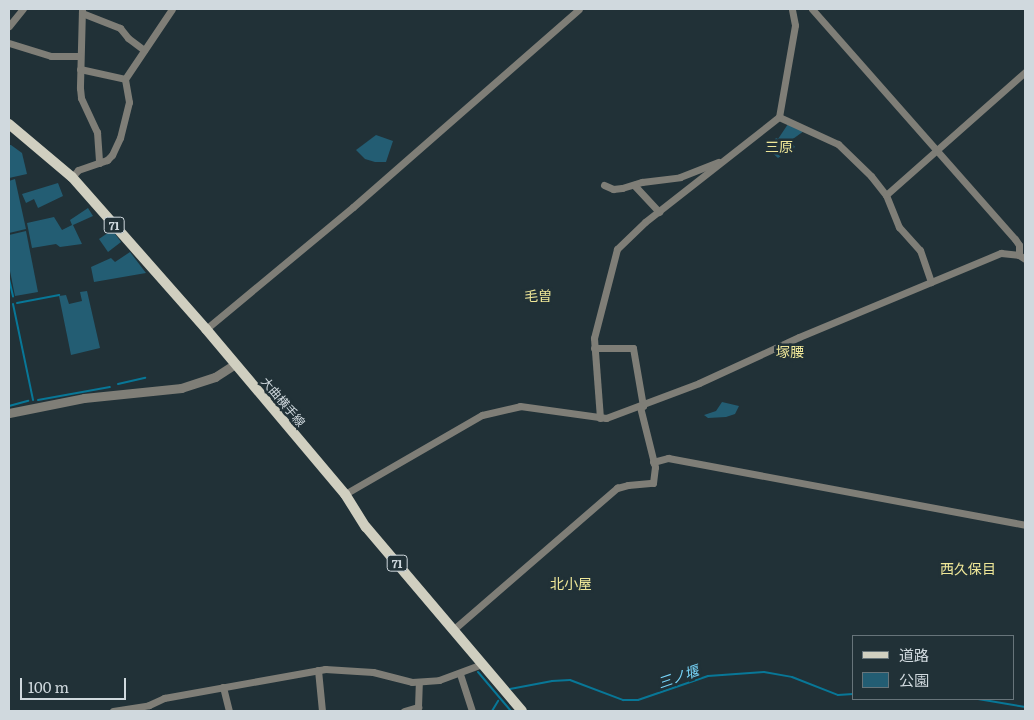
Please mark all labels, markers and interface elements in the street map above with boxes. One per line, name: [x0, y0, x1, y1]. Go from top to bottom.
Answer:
district label: 三原: [765, 138, 793, 154]
road number: 71: [103, 216, 125, 234]
district label: 毛曽: [524, 287, 552, 303]
district label: 塚腰: [776, 343, 804, 359]
street label: 大曲横手線: [258, 374, 308, 430]
road number: 71: [386, 554, 408, 572]
district label: 西久保目: [940, 560, 996, 576]
district label: 北小屋: [550, 575, 592, 591]
legend: [852, 635, 1014, 700]
text: 道路: [899, 643, 929, 666]
water label: 三ノ堰: [655, 661, 701, 691]
scale bar: [22, 668, 129, 700]
text: 公園: [899, 668, 929, 691]
text: 100 m: [28, 675, 69, 698]

